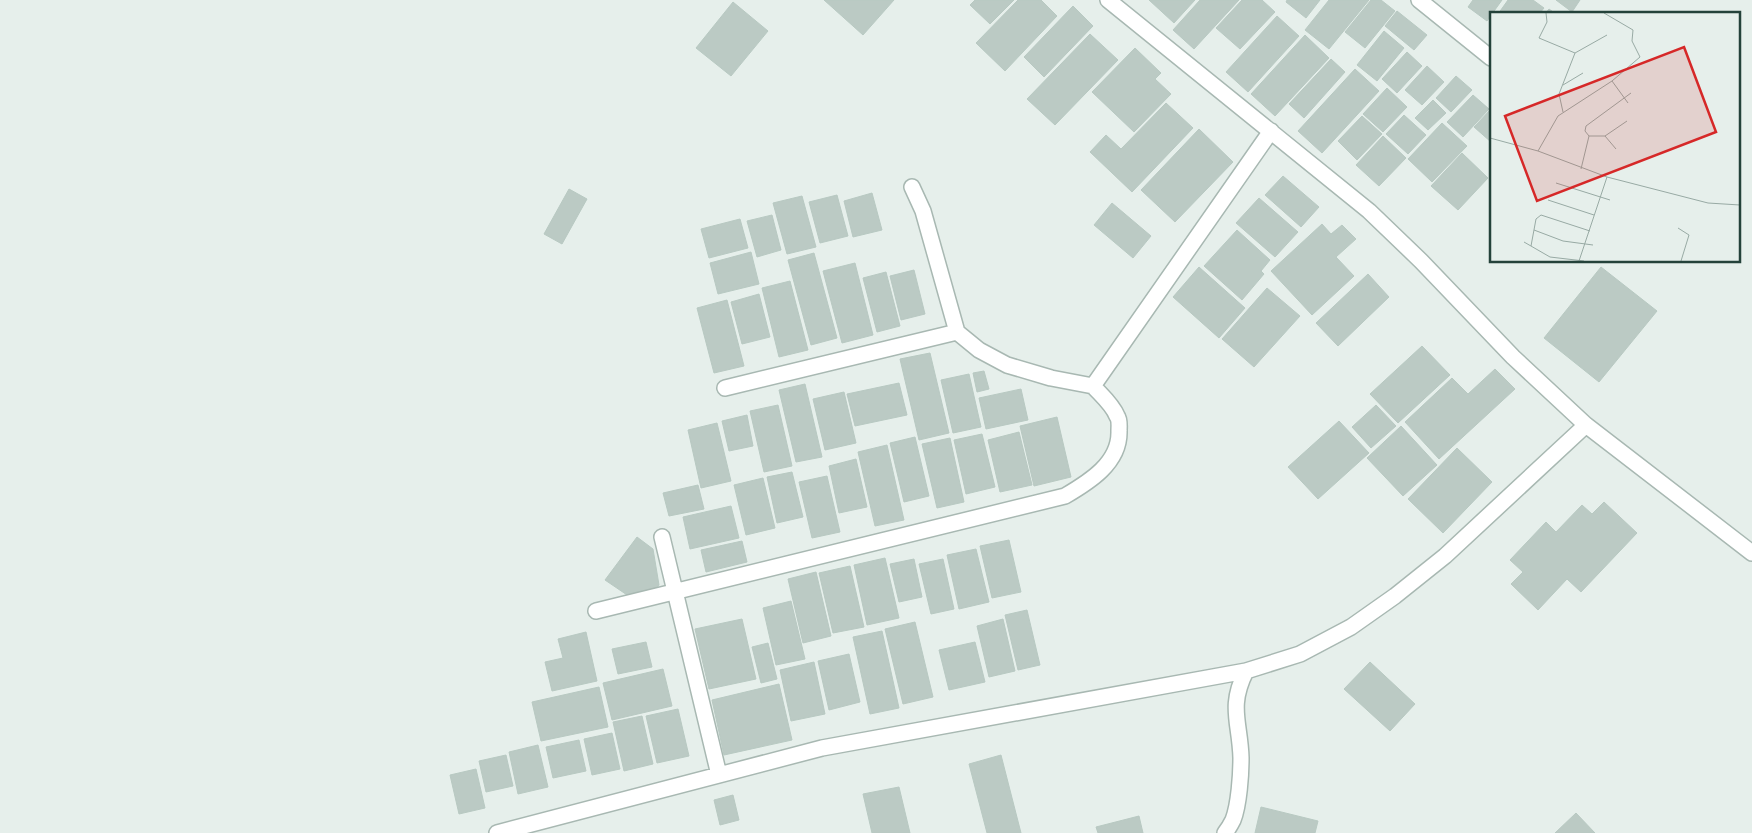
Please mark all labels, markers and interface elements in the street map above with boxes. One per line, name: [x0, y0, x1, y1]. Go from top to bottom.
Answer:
inset map: [1490, 12, 1740, 262]

